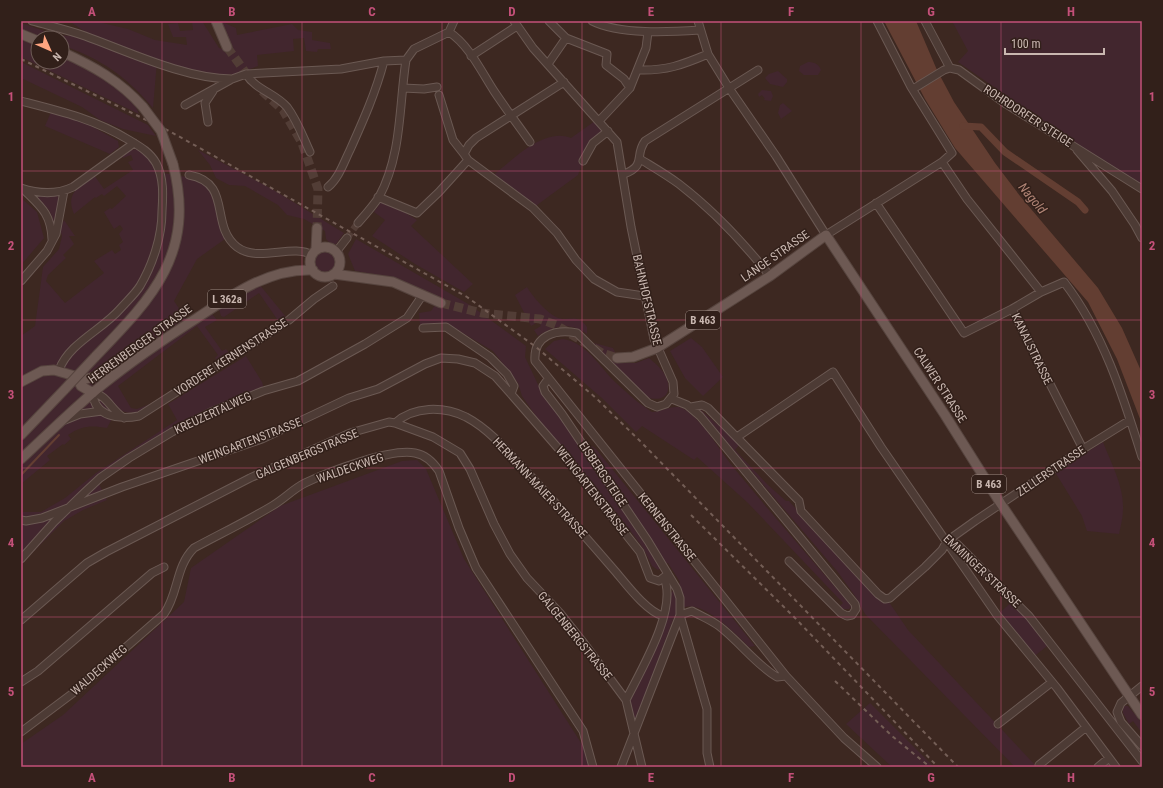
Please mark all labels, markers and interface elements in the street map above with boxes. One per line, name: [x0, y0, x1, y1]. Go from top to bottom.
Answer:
text: A: [88, 4, 96, 19]
text: B: [228, 4, 236, 19]
text: C: [368, 4, 376, 19]
text: D: [508, 4, 516, 19]
text: E: [648, 4, 655, 19]
text: F: [788, 4, 794, 19]
text: G: [927, 4, 935, 19]
text: H: [1067, 4, 1075, 19]
north arrow: [30, 30, 70, 70]
scale bar: [1005, 30, 1104, 56]
text: 100 m: [1011, 37, 1041, 51]
text: N: [50, 50, 64, 64]
street label: ROHRDORFER STEIGE: [981, 82, 1075, 150]
text: 1: [8, 89, 14, 104]
text: 1: [1149, 89, 1155, 104]
water label: Nagold: [1015, 180, 1050, 217]
street label: LANGE STRASSE: [738, 227, 812, 285]
text: 2: [8, 238, 15, 253]
text: 2: [1149, 238, 1156, 253]
street label: BAHNHOFSTRASSE: [630, 253, 664, 347]
road number: L 362a: [208, 290, 246, 308]
street label: HERRENBERGER STRASSE: [85, 302, 195, 386]
road number: B 463: [686, 311, 720, 329]
street label: KANALSTRASSE: [1009, 311, 1055, 387]
street label: VORDERE KERNENSTRASSE: [172, 315, 290, 399]
street label: CALWER STRASSE: [910, 345, 970, 425]
text: 3: [8, 387, 14, 402]
text: 3: [1149, 387, 1155, 402]
street label: KREUZERTALWEG: [172, 389, 254, 437]
street label: WEINGARTENSTRASSE: [196, 415, 304, 467]
street label: GALGENBERGSTRASSE: [254, 426, 360, 482]
street label: HERMANN-MAIER-STRASSE: [490, 435, 590, 541]
street label: EISBERGSTEIGE: [576, 439, 630, 509]
street label: ZELLERSTRASSE: [1014, 443, 1088, 499]
street label: WEINGARTENSTRASSE: [553, 444, 631, 538]
street label: WALDECKWEG: [315, 450, 385, 486]
road number: B 463: [972, 475, 1006, 493]
street label: KERNENSTRASSE: [635, 490, 699, 564]
street label: EMMINGER STRASSE: [940, 531, 1024, 611]
text: 4: [8, 535, 15, 550]
text: 4: [1149, 535, 1156, 550]
street label: GALGENBERGSTRASSE: [535, 589, 615, 683]
street label: WALDECKWEG: [68, 642, 130, 698]
text: 5: [8, 684, 15, 699]
text: 5: [1149, 684, 1156, 699]
text: A: [88, 770, 96, 785]
text: B: [228, 770, 236, 785]
text: C: [368, 770, 376, 785]
text: D: [508, 770, 516, 785]
text: E: [648, 770, 655, 785]
text: F: [788, 770, 794, 785]
text: G: [927, 770, 935, 785]
text: H: [1067, 770, 1075, 785]

